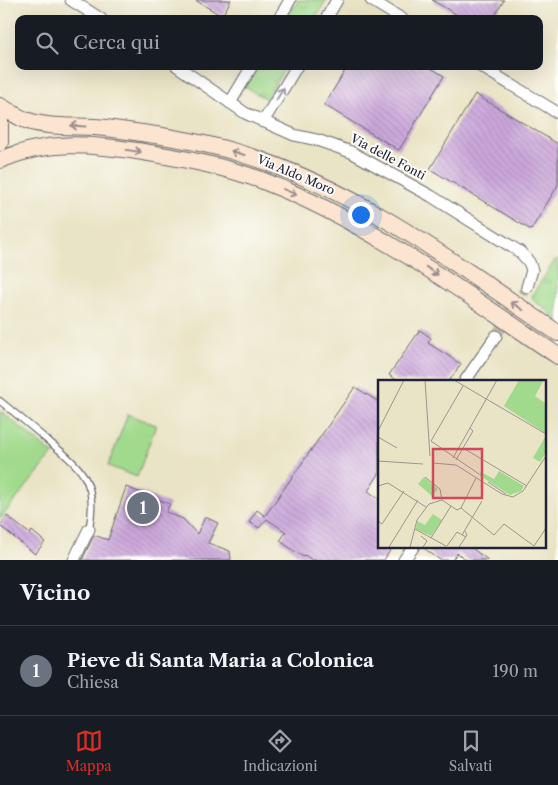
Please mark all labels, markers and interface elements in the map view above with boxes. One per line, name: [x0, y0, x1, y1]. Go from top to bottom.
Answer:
search box: [15, 15, 543, 70]
icon: search: [33, 29, 61, 57]
text: Cerca qui: [73, 31, 160, 54]
one-way arrow: [276, 87, 286, 101]
one-way arrow: [71, 121, 87, 131]
street label: Via delle Fonti: [347, 130, 429, 183]
one-way arrow: [125, 146, 141, 156]
one-way arrow: [231, 147, 247, 157]
street label: Via Aldo Moro: [254, 151, 337, 198]
one-way arrow: [282, 188, 297, 198]
your location: [348, 202, 374, 228]
one-way arrow: [424, 267, 438, 277]
one-way arrow: [511, 301, 525, 311]
inset map: [378, 380, 546, 548]
pin: 1: [127, 489, 159, 527]
text: Vicino: [20, 580, 90, 605]
text: Pieve di Santa Maria a Colonica: [67, 649, 374, 672]
text: 1: [32, 661, 40, 681]
text: 190 m: [493, 661, 538, 681]
text: Chiesa: [67, 672, 119, 692]
tab: Mappa: [66, 727, 112, 775]
tab: Indicazioni: [243, 727, 318, 775]
tab: Salvati: [449, 727, 492, 775]

